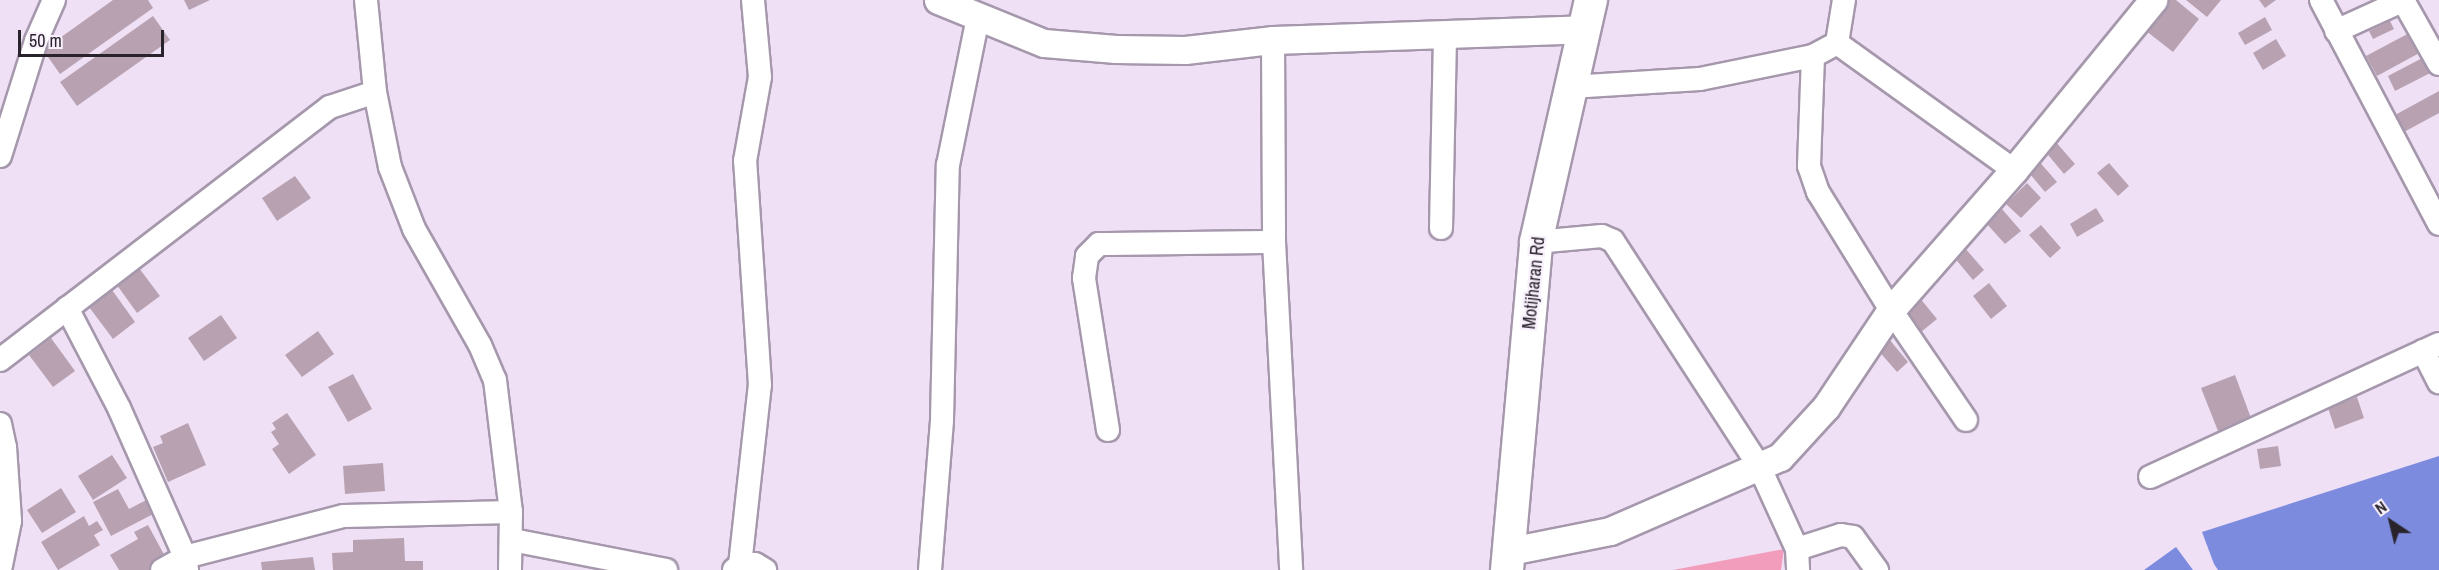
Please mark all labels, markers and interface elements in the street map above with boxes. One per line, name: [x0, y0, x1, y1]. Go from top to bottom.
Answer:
scale bar: [21, 18, 166, 56]
text: 50 m: [29, 28, 62, 53]
street label: Motijharan Rd: [1518, 236, 1550, 330]
north arrow: [2361, 492, 2421, 552]
text: N: [2370, 496, 2391, 519]

